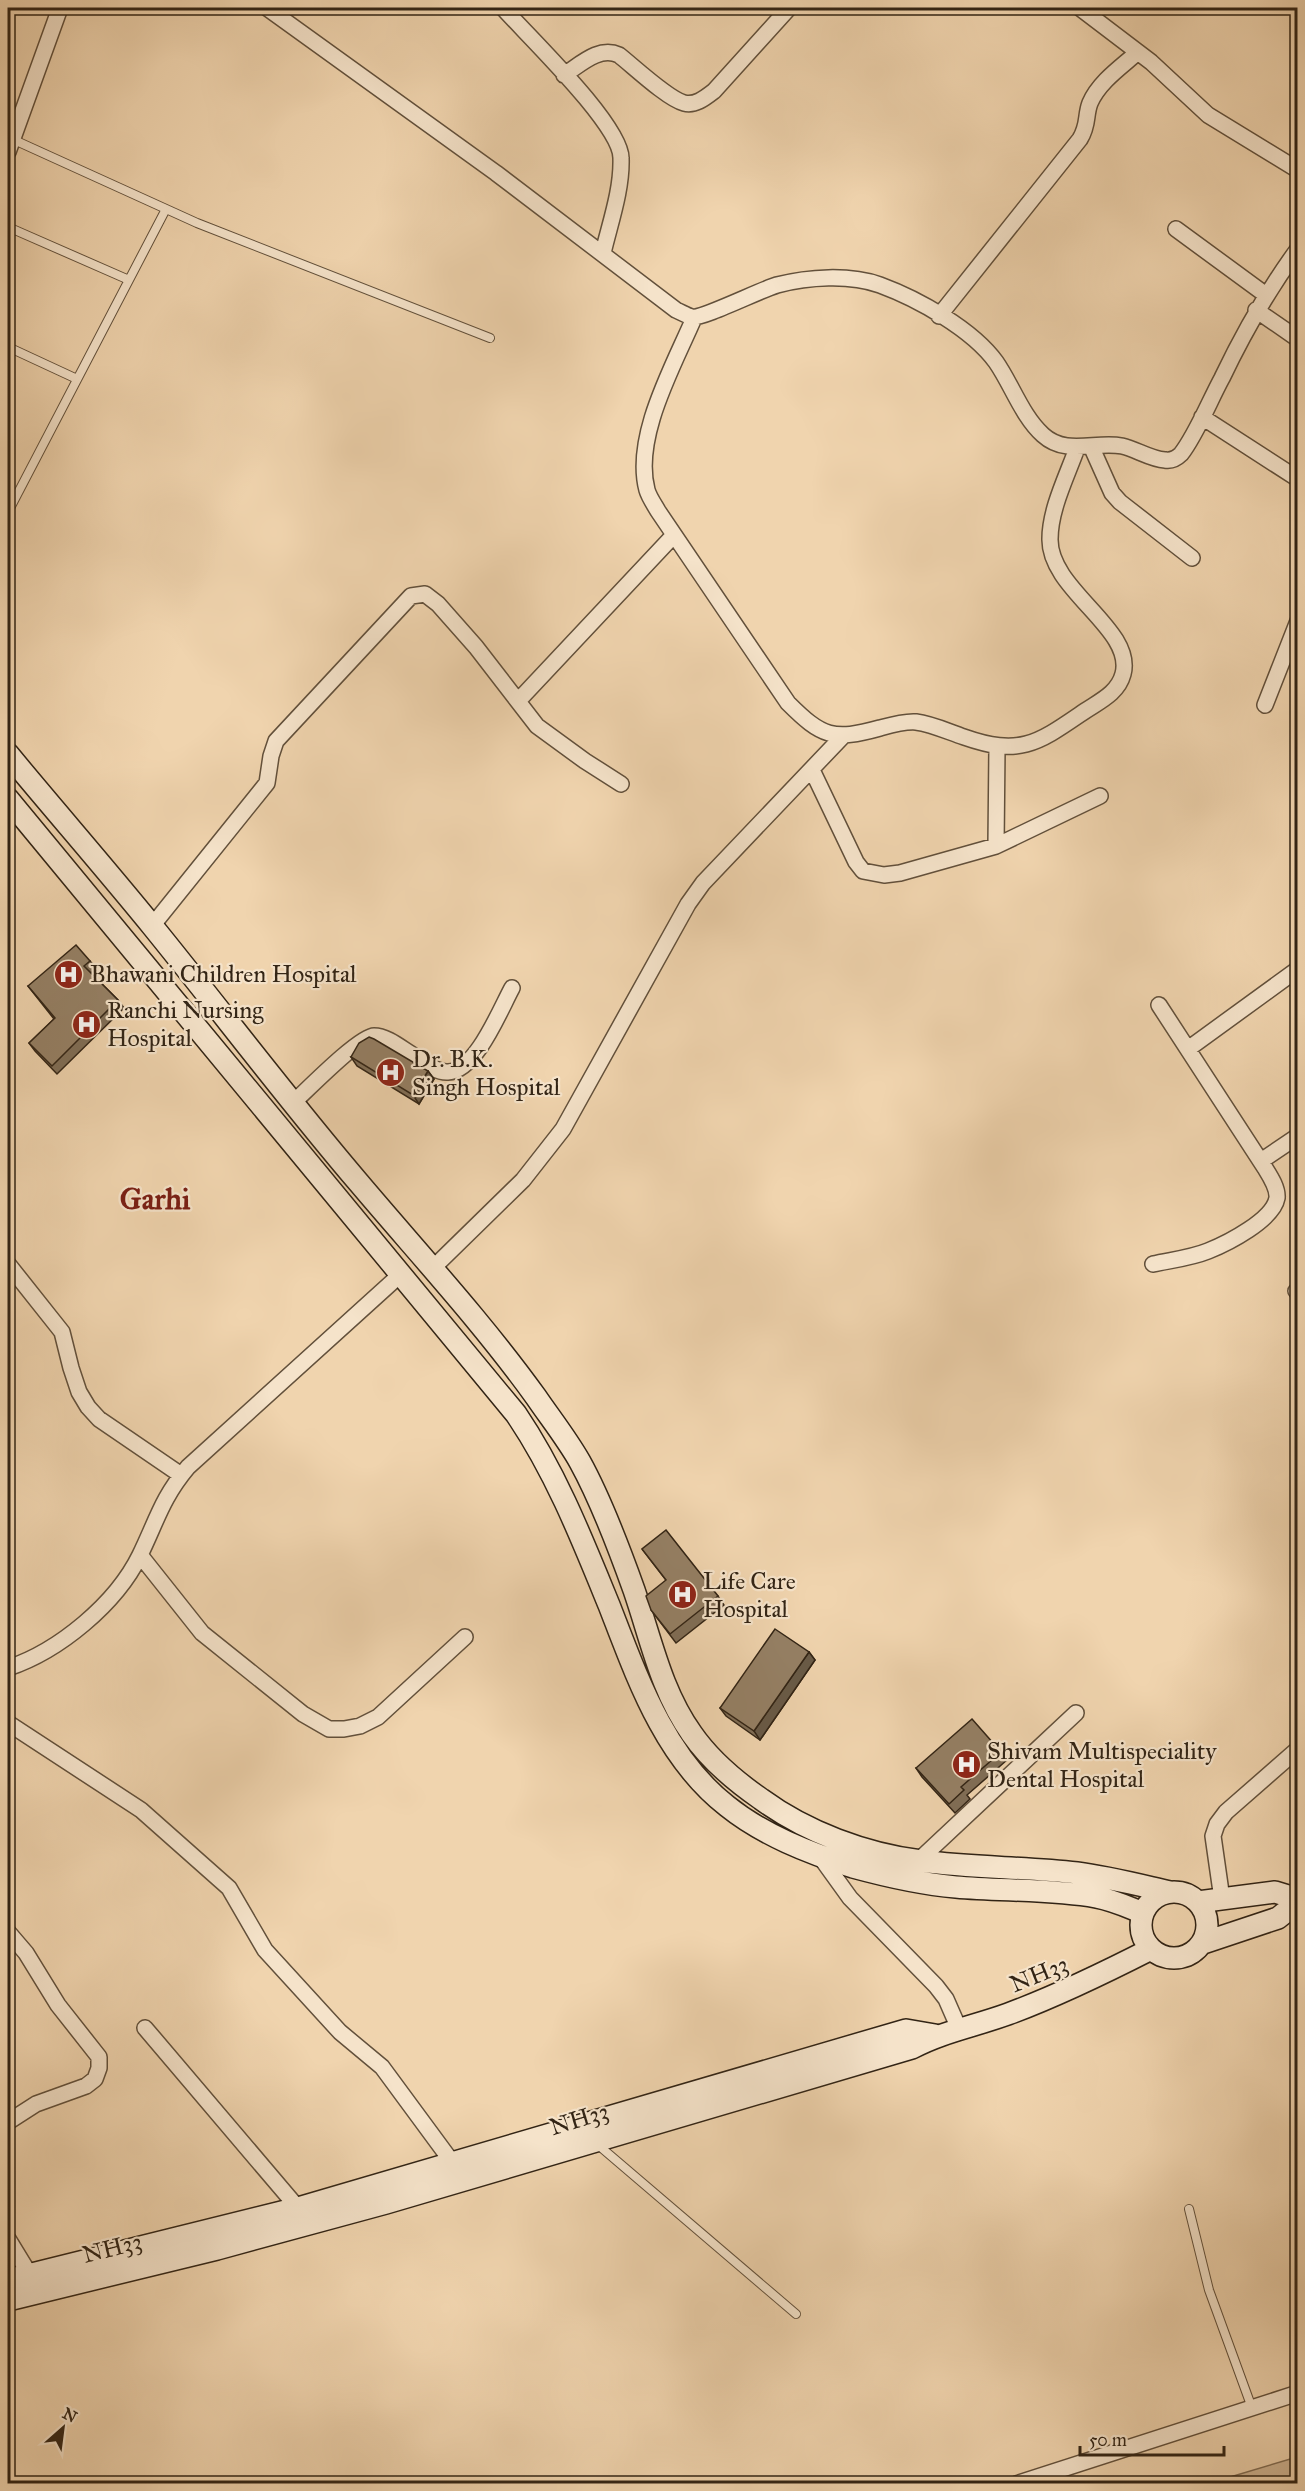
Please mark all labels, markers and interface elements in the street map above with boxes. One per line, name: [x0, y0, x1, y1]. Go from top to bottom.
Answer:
hospital icon: Bhawani Children Hospital: [53, 958, 85, 990]
place label: Bhawani Children Hospital: [90, 959, 357, 989]
place label: Ranchi Nursing Hospital: [107, 995, 264, 1053]
hospital icon: Ranchi Nursing Hospital: [70, 1008, 102, 1040]
place label: Dr. B.K. Singh Hospital: [412, 1044, 561, 1102]
hospital icon: Dr. B.K. Singh Hospital: [375, 1057, 407, 1089]
district label: Garhi: [120, 1181, 191, 1217]
place label: Life Care Hospital: [703, 1566, 796, 1624]
hospital icon: Life Care Hospital: [666, 1579, 698, 1611]
place label: Shivam Multispeciality Dental Hospital: [987, 1736, 1217, 1794]
hospital icon: Shivam Multispeciality Dental Hospital: [950, 1749, 982, 1781]
street label: NH33: [1005, 1949, 1073, 1999]
street label: NH33: [546, 2096, 612, 2142]
street label: NH33: [79, 2226, 145, 2270]
north arrow: [33, 2398, 93, 2458]
text: N: [59, 2404, 81, 2427]
scale bar: [1080, 2419, 1224, 2457]
text: 50 m: [1089, 2429, 1127, 2451]

